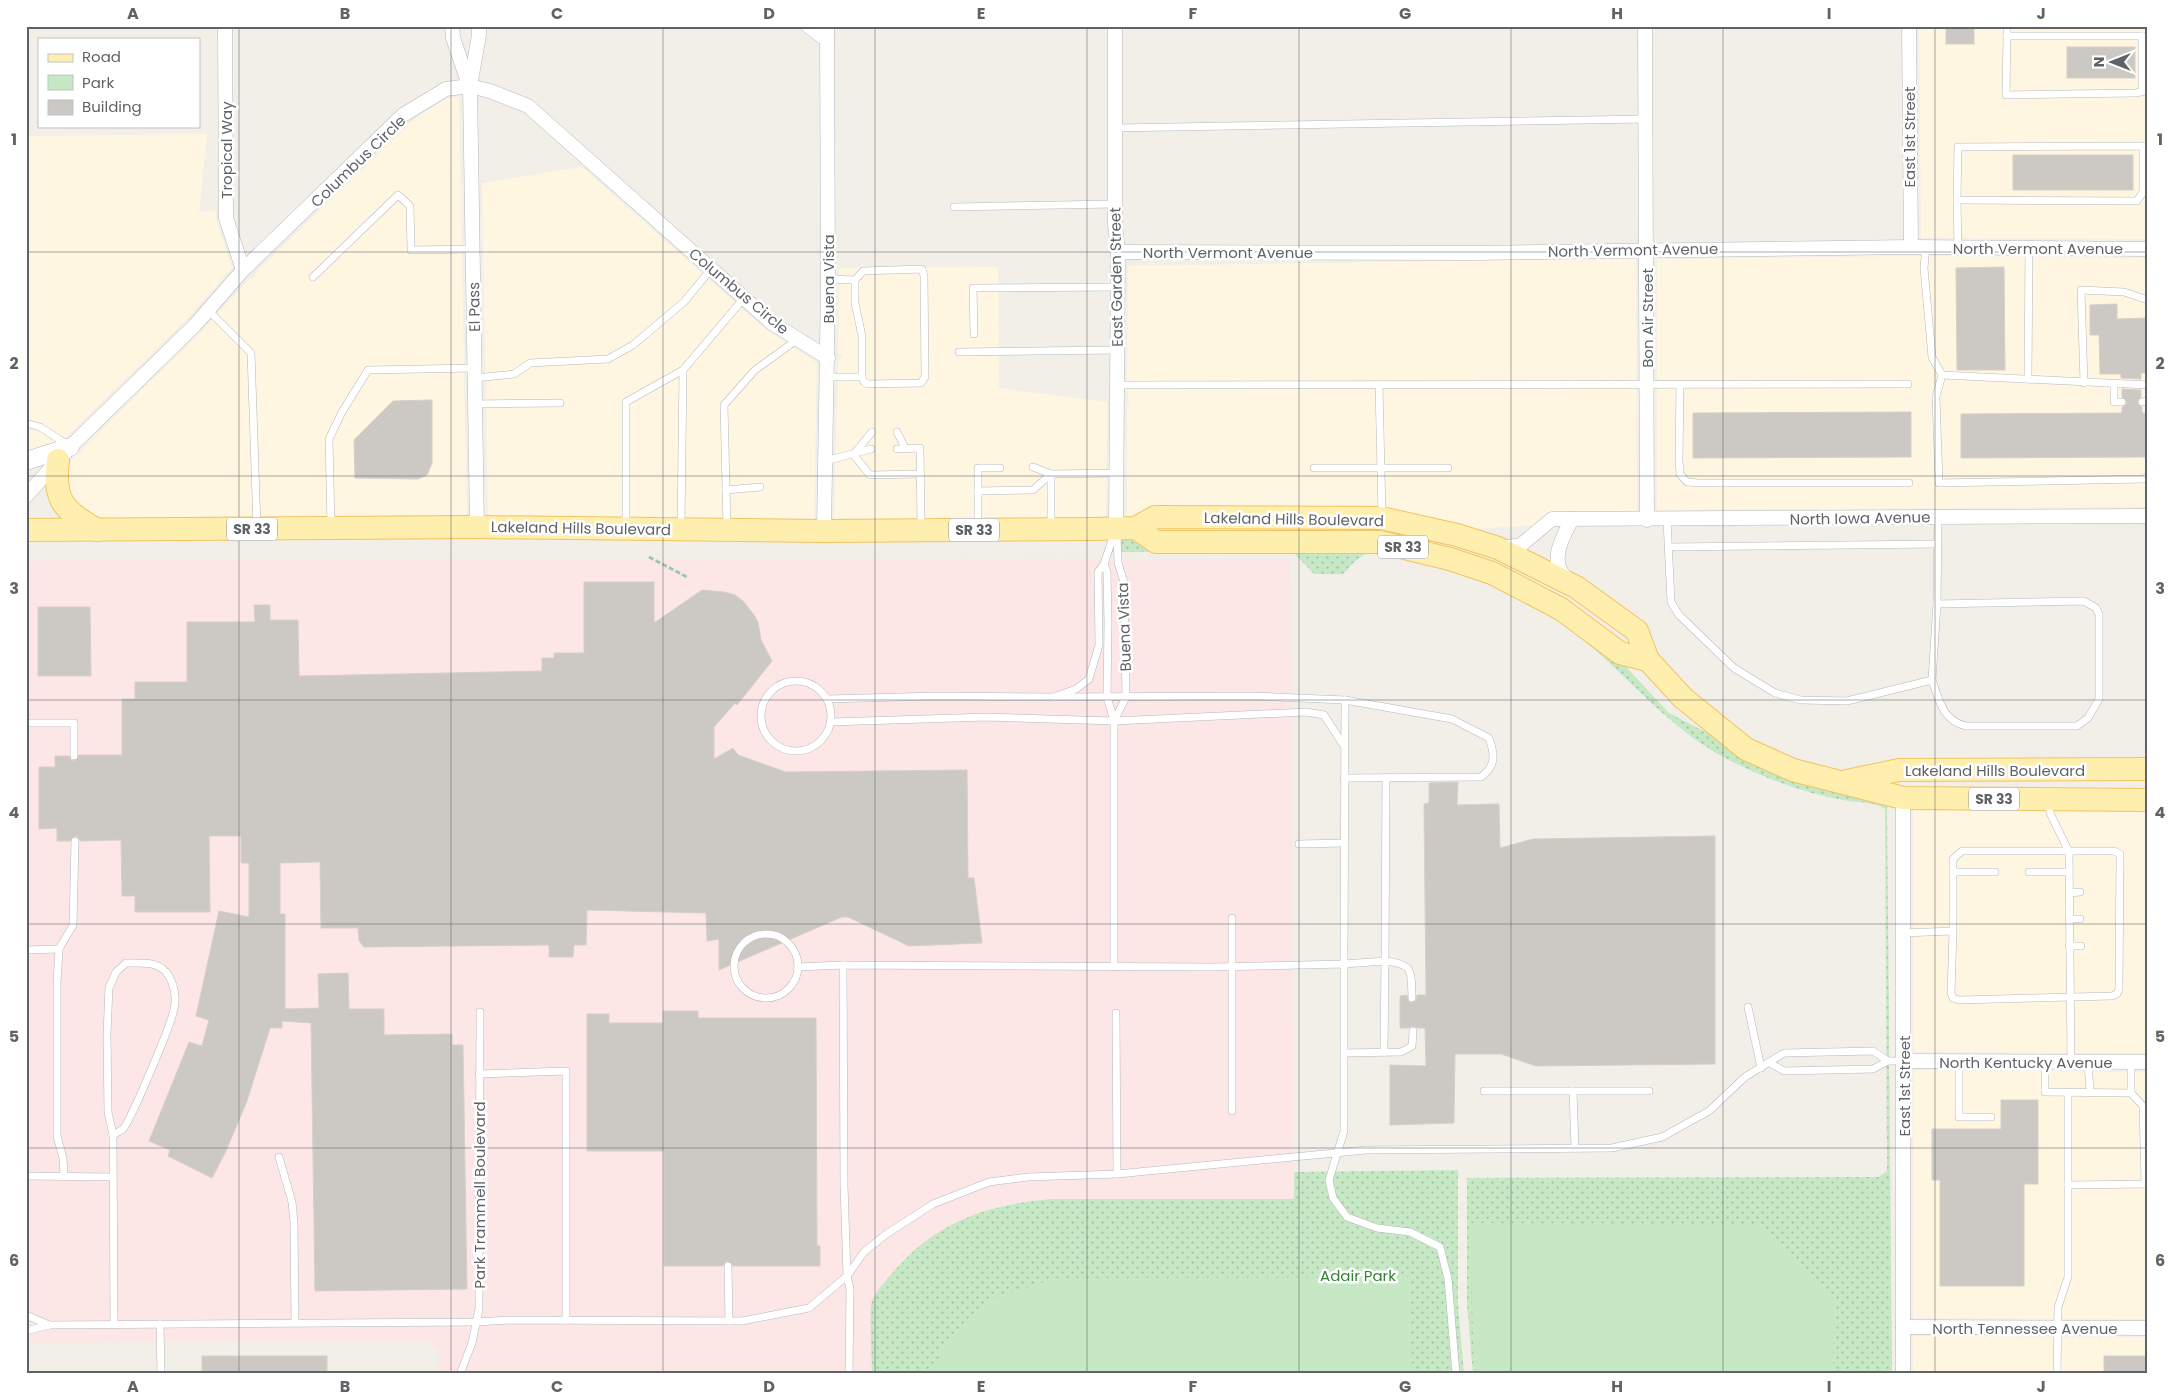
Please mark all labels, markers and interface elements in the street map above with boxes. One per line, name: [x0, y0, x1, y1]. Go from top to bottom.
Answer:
text: A: [127, 2, 139, 25]
text: B: [340, 2, 350, 25]
text: C: [551, 2, 563, 25]
text: D: [763, 2, 775, 25]
text: E: [977, 2, 985, 25]
text: F: [1189, 2, 1198, 25]
text: G: [1399, 2, 1411, 25]
text: H: [1611, 2, 1623, 25]
text: I: [1827, 2, 1831, 25]
text: J: [2036, 2, 2046, 25]
legend: [38, 38, 200, 128]
north arrow: [2086, 38, 2136, 88]
text: Road: [82, 46, 121, 67]
text: N: [2089, 57, 2109, 67]
text: Park: [82, 72, 114, 93]
street label: East 1st Street: [1899, 86, 1920, 188]
text: Building: [82, 96, 142, 117]
street label: Tropical Way: [216, 101, 237, 199]
street label: Columbus Circle: [306, 110, 410, 212]
text: 1: [11, 128, 17, 151]
text: 1: [2157, 128, 2163, 151]
street label: East Garden Street: [1104, 207, 1128, 347]
street label: Buena Vista: [818, 234, 839, 324]
street label: North Vermont Avenue: [1548, 238, 1718, 262]
street label: North Vermont Avenue: [1953, 238, 2123, 259]
street label: North Vermont Avenue: [1143, 242, 1313, 263]
street label: Columbus Circle: [685, 243, 793, 339]
street label: Bon Air Street: [1637, 268, 1658, 368]
street label: El Pass: [463, 282, 485, 332]
text: 2: [9, 352, 19, 375]
text: 2: [2155, 352, 2165, 375]
street label: North Iowa Avenue: [1789, 506, 1931, 530]
street label: Lakeland Hills Boulevard: [1204, 507, 1384, 531]
street label: Lakeland Hills Boulevard: [491, 516, 671, 540]
road number: SR 33: [227, 518, 277, 540]
road number: SR 33: [949, 518, 999, 542]
road number: SR 33: [1378, 536, 1428, 558]
text: 3: [9, 577, 19, 600]
text: 3: [2155, 577, 2165, 600]
street label: Buena Vista: [1112, 582, 1136, 672]
street label: Lakeland Hills Boulevard: [1905, 760, 2085, 781]
road number: SR 33: [1969, 788, 2019, 811]
text: 4: [9, 801, 20, 824]
text: 4: [2155, 801, 2166, 824]
text: 5: [9, 1025, 19, 1048]
text: 5: [2155, 1025, 2165, 1048]
street label: East 1st Street: [1894, 1035, 1915, 1137]
street label: North Kentucky Avenue: [1939, 1052, 2113, 1073]
street label: Park Trammell Boulevard: [469, 1101, 490, 1289]
text: 6: [9, 1249, 19, 1272]
text: 6: [2155, 1249, 2165, 1272]
park label: Adair Park: [1320, 1265, 1396, 1286]
street label: North Tennessee Avenue: [1932, 1318, 2118, 1339]
text: A: [127, 1375, 139, 1398]
text: B: [340, 1375, 350, 1398]
text: C: [551, 1375, 563, 1398]
text: D: [763, 1375, 775, 1398]
text: E: [977, 1375, 985, 1398]
text: F: [1189, 1375, 1198, 1398]
text: G: [1399, 1375, 1411, 1398]
text: H: [1611, 1375, 1623, 1398]
text: I: [1827, 1375, 1831, 1398]
text: J: [2036, 1375, 2046, 1398]

